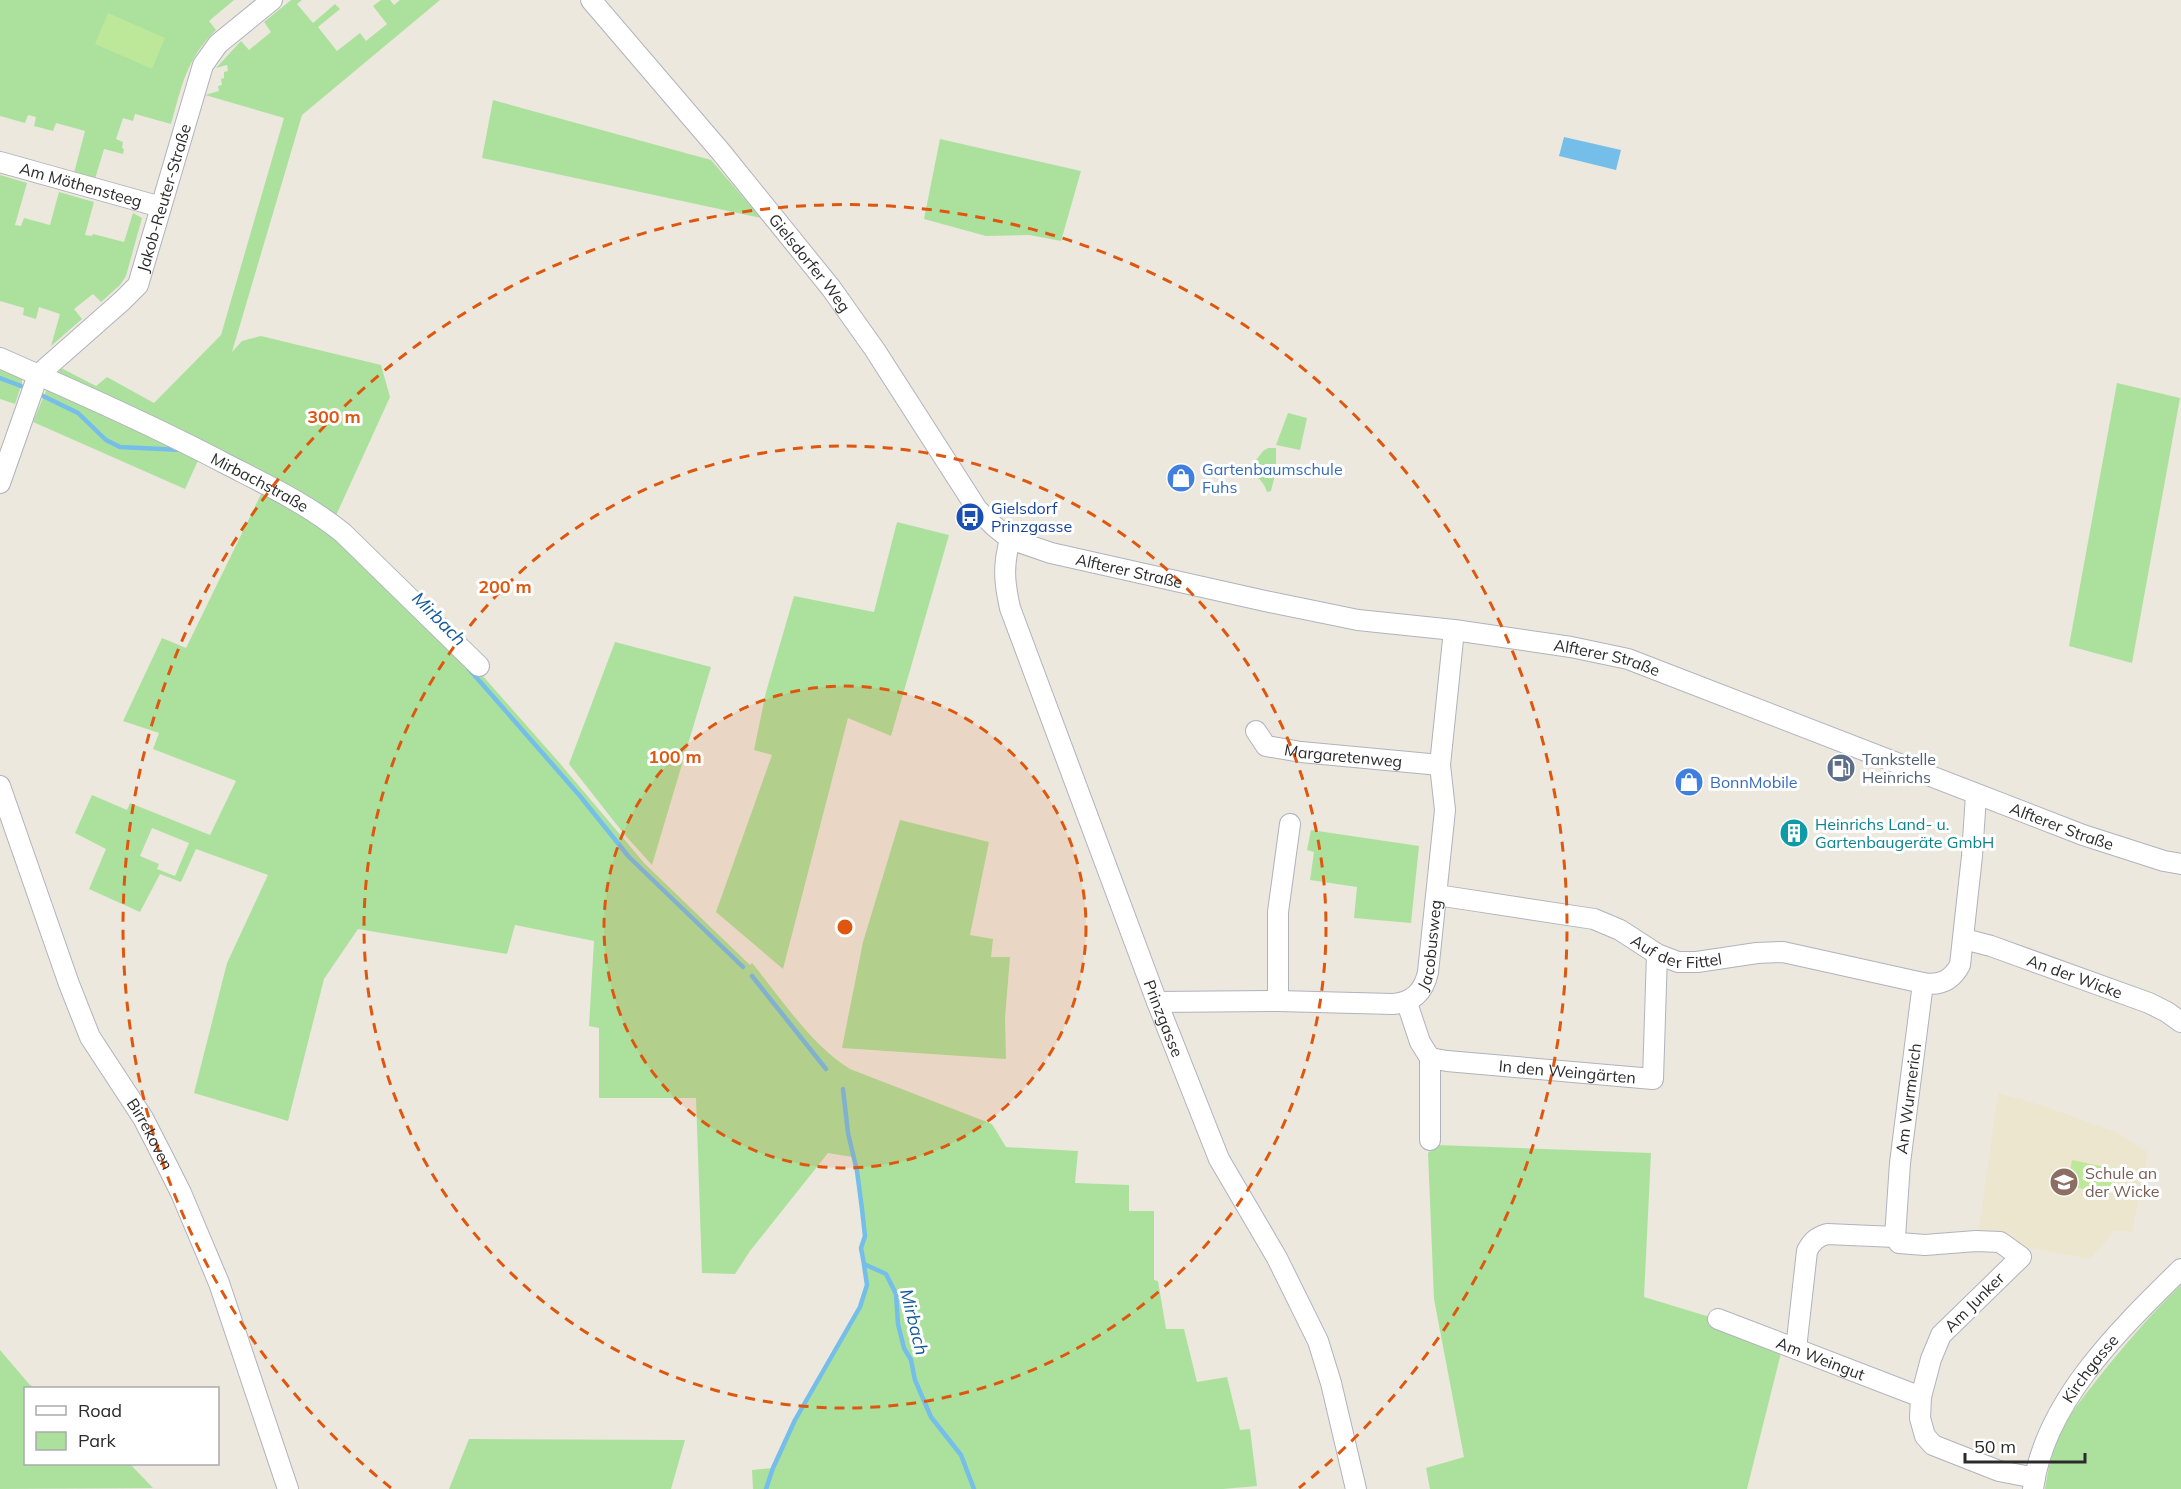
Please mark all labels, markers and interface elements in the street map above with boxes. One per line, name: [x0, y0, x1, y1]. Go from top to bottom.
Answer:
street label: Jakob-Reuter-Straße: [132, 121, 195, 274]
street label: Am Möthensteeg: [17, 158, 144, 211]
street label: Gielsdorfer Weg: [765, 209, 855, 316]
text: 300 m: [307, 405, 361, 428]
street label: Mirbachstraße: [208, 448, 312, 516]
place label: Gartenbaumschule Fuhs: [1202, 459, 1343, 497]
shop icon: Gartenbaumschule Fuhs: [1165, 462, 1197, 494]
place label: Gielsdorf Prinzgasse: [991, 498, 1072, 536]
bus stop icon: Gielsdorf Prinzgasse: [954, 501, 986, 533]
street label: Alfterer Straße: [1074, 549, 1185, 592]
text: 200 m: [478, 575, 532, 598]
water label: Mirbach: [407, 587, 471, 651]
street label: Alfterer Straße: [1552, 635, 1663, 680]
street label: Margaretenweg: [1283, 739, 1403, 771]
text: 100 m: [648, 745, 702, 768]
place label: Tankstelle Heinrichs: [1862, 749, 1936, 787]
fuel station icon: Tankstelle Heinrichs: [1825, 752, 1857, 784]
shop icon: BonnMobile: [1673, 766, 1705, 798]
place label: BonnMobile: [1710, 772, 1798, 792]
street label: Alfterer Straße: [2007, 798, 2116, 854]
place label: Heinrichs Land- u. Gartenbaugeräte GmbH: [1815, 814, 1994, 852]
building icon: Heinrichs Land- u. Gartenbaugeräte GmbH: [1778, 817, 1810, 849]
street label: Jacobusweg: [1413, 899, 1446, 994]
centre of rings: [835, 917, 855, 937]
street label: Auf der Fittel: [1627, 930, 1723, 972]
street label: An der Wicke: [2024, 950, 2125, 1003]
street label: Prinzgasse: [1140, 977, 1188, 1060]
street label: Am Wurmerich: [1891, 1042, 1925, 1155]
street label: In den Weingärten: [1498, 1056, 1637, 1087]
street label: Birrekoven: [123, 1094, 178, 1173]
place label: Schule an der Wicke: [2085, 1163, 2160, 1201]
school or university icon: Schule an der Wicke: [2048, 1166, 2080, 1198]
street label: Am Junker: [1940, 1268, 2008, 1336]
water label: Mirbach: [895, 1286, 934, 1357]
street label: Kirchgasse: [2058, 1330, 2122, 1406]
street label: Am Weingut: [1774, 1332, 1868, 1385]
legend: [24, 1387, 219, 1465]
text: Road: [78, 1399, 122, 1422]
scale bar: [1965, 1426, 2085, 1464]
text: Park: [78, 1429, 117, 1452]
text: 50 m: [1974, 1435, 2016, 1458]

